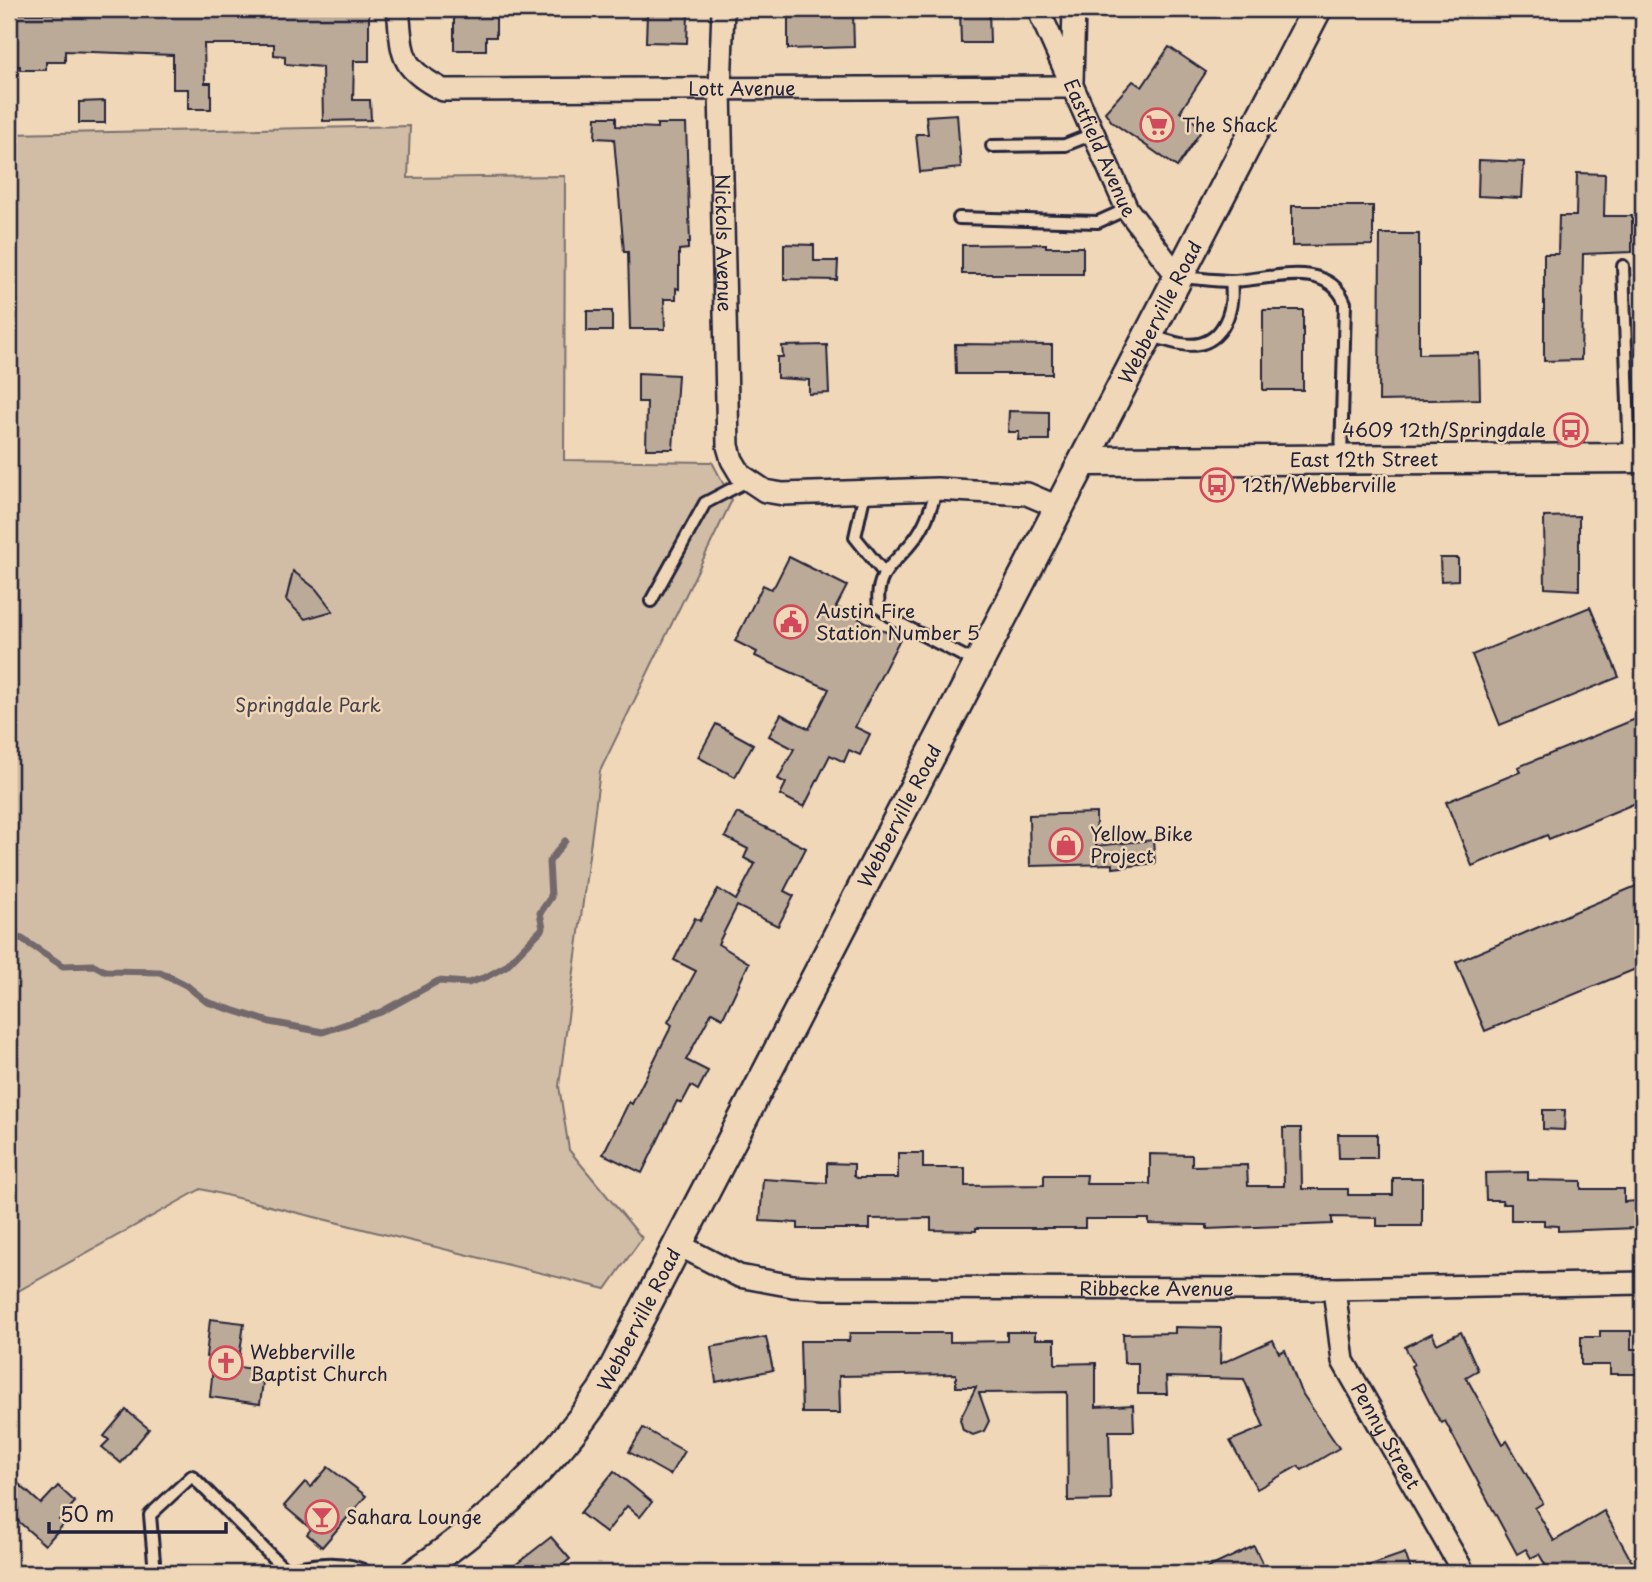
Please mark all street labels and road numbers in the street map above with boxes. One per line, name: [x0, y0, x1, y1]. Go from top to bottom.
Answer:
street label: Lott Avenue: [688, 73, 796, 102]
street label: Eastfield Avenue: [1058, 74, 1143, 223]
street label: Nickols Avenue: [709, 173, 740, 312]
street label: Webberville Road: [1111, 236, 1208, 388]
street label: East 12th Street: [1290, 444, 1438, 473]
street label: Webberville Road: [850, 739, 947, 892]
street label: Webberville Road: [589, 1243, 687, 1395]
street label: Ribbecke Avenue: [1079, 1273, 1234, 1302]
street label: Penny Street: [1345, 1377, 1428, 1494]

